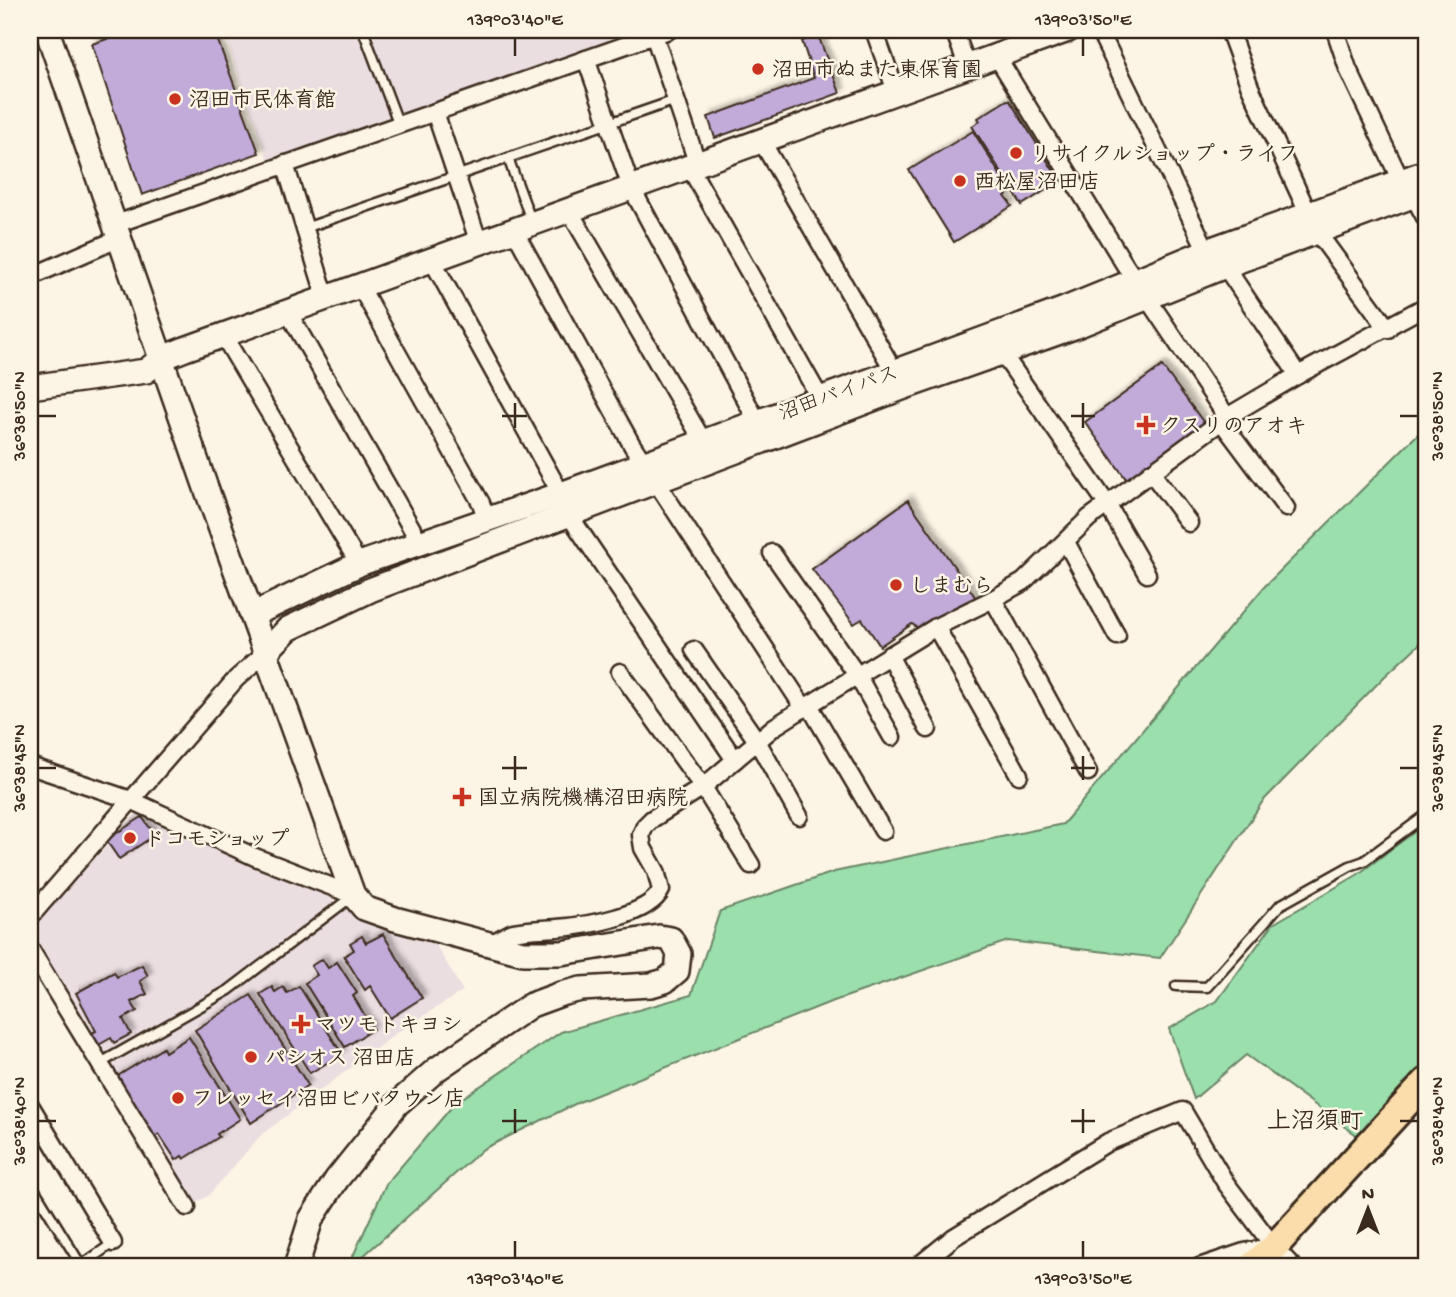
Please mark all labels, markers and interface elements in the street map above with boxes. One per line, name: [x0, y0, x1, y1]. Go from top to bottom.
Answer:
text: 139°03'40"E: [466, 11, 563, 32]
text: 139°03'50"E: [1034, 11, 1132, 32]
place label: 沼田市ぬまた東保育園: [772, 58, 982, 85]
marker: 沼田市ぬまた東保育園: [750, 61, 766, 77]
place label: 沼田市民体育館: [189, 88, 336, 115]
marker: 沼田市民体育館: [167, 91, 183, 107]
place label: リサイクルショップ・ライフ: [1030, 143, 1298, 169]
marker: リサイクルショップ・ライフ: [1008, 145, 1024, 161]
place label: 西松屋沼田店: [974, 170, 1100, 197]
marker: 西松屋沼田店: [952, 173, 968, 189]
street label: 沼田バイパス: [776, 361, 902, 429]
text: 36°38'50"N: [11, 371, 32, 462]
text: 36°38'50"N: [1429, 371, 1450, 462]
place label: クスリのアオキ: [1160, 416, 1307, 441]
marker: クスリのアオキ: [1138, 417, 1154, 433]
place label: しまむら: [910, 575, 994, 601]
marker: しまむら: [888, 577, 904, 593]
text: 36°38'45"N: [11, 724, 32, 813]
text: 36°38'45"N: [1429, 724, 1450, 813]
place label: 国立病院機構沼田病院: [478, 786, 688, 813]
marker: 国立病院機構沼田病院: [452, 787, 472, 807]
place label: ドコモショップ: [144, 828, 289, 854]
marker: ドコモショップ: [122, 830, 138, 846]
place label: マツモトキヨシ: [315, 1015, 462, 1040]
marker: マツモトキヨシ: [293, 1016, 309, 1032]
place label: パシオス 沼田店: [265, 1046, 416, 1073]
marker: パシオス 沼田店: [243, 1049, 259, 1065]
text: 36°38'40"N: [11, 1077, 32, 1166]
text: 36°38'40"N: [1429, 1077, 1450, 1166]
place label: フレッセイ沼田ビバタウン店: [192, 1087, 465, 1114]
marker: フレッセイ沼田ビバタウン店: [170, 1090, 186, 1106]
district label: 上沼須町: [1267, 1109, 1363, 1138]
north arrow: [1334, 1174, 1404, 1244]
text: N: [1362, 1184, 1374, 1207]
text: 139°03'40"E: [466, 1270, 563, 1291]
text: 139°03'50"E: [1034, 1270, 1132, 1291]

